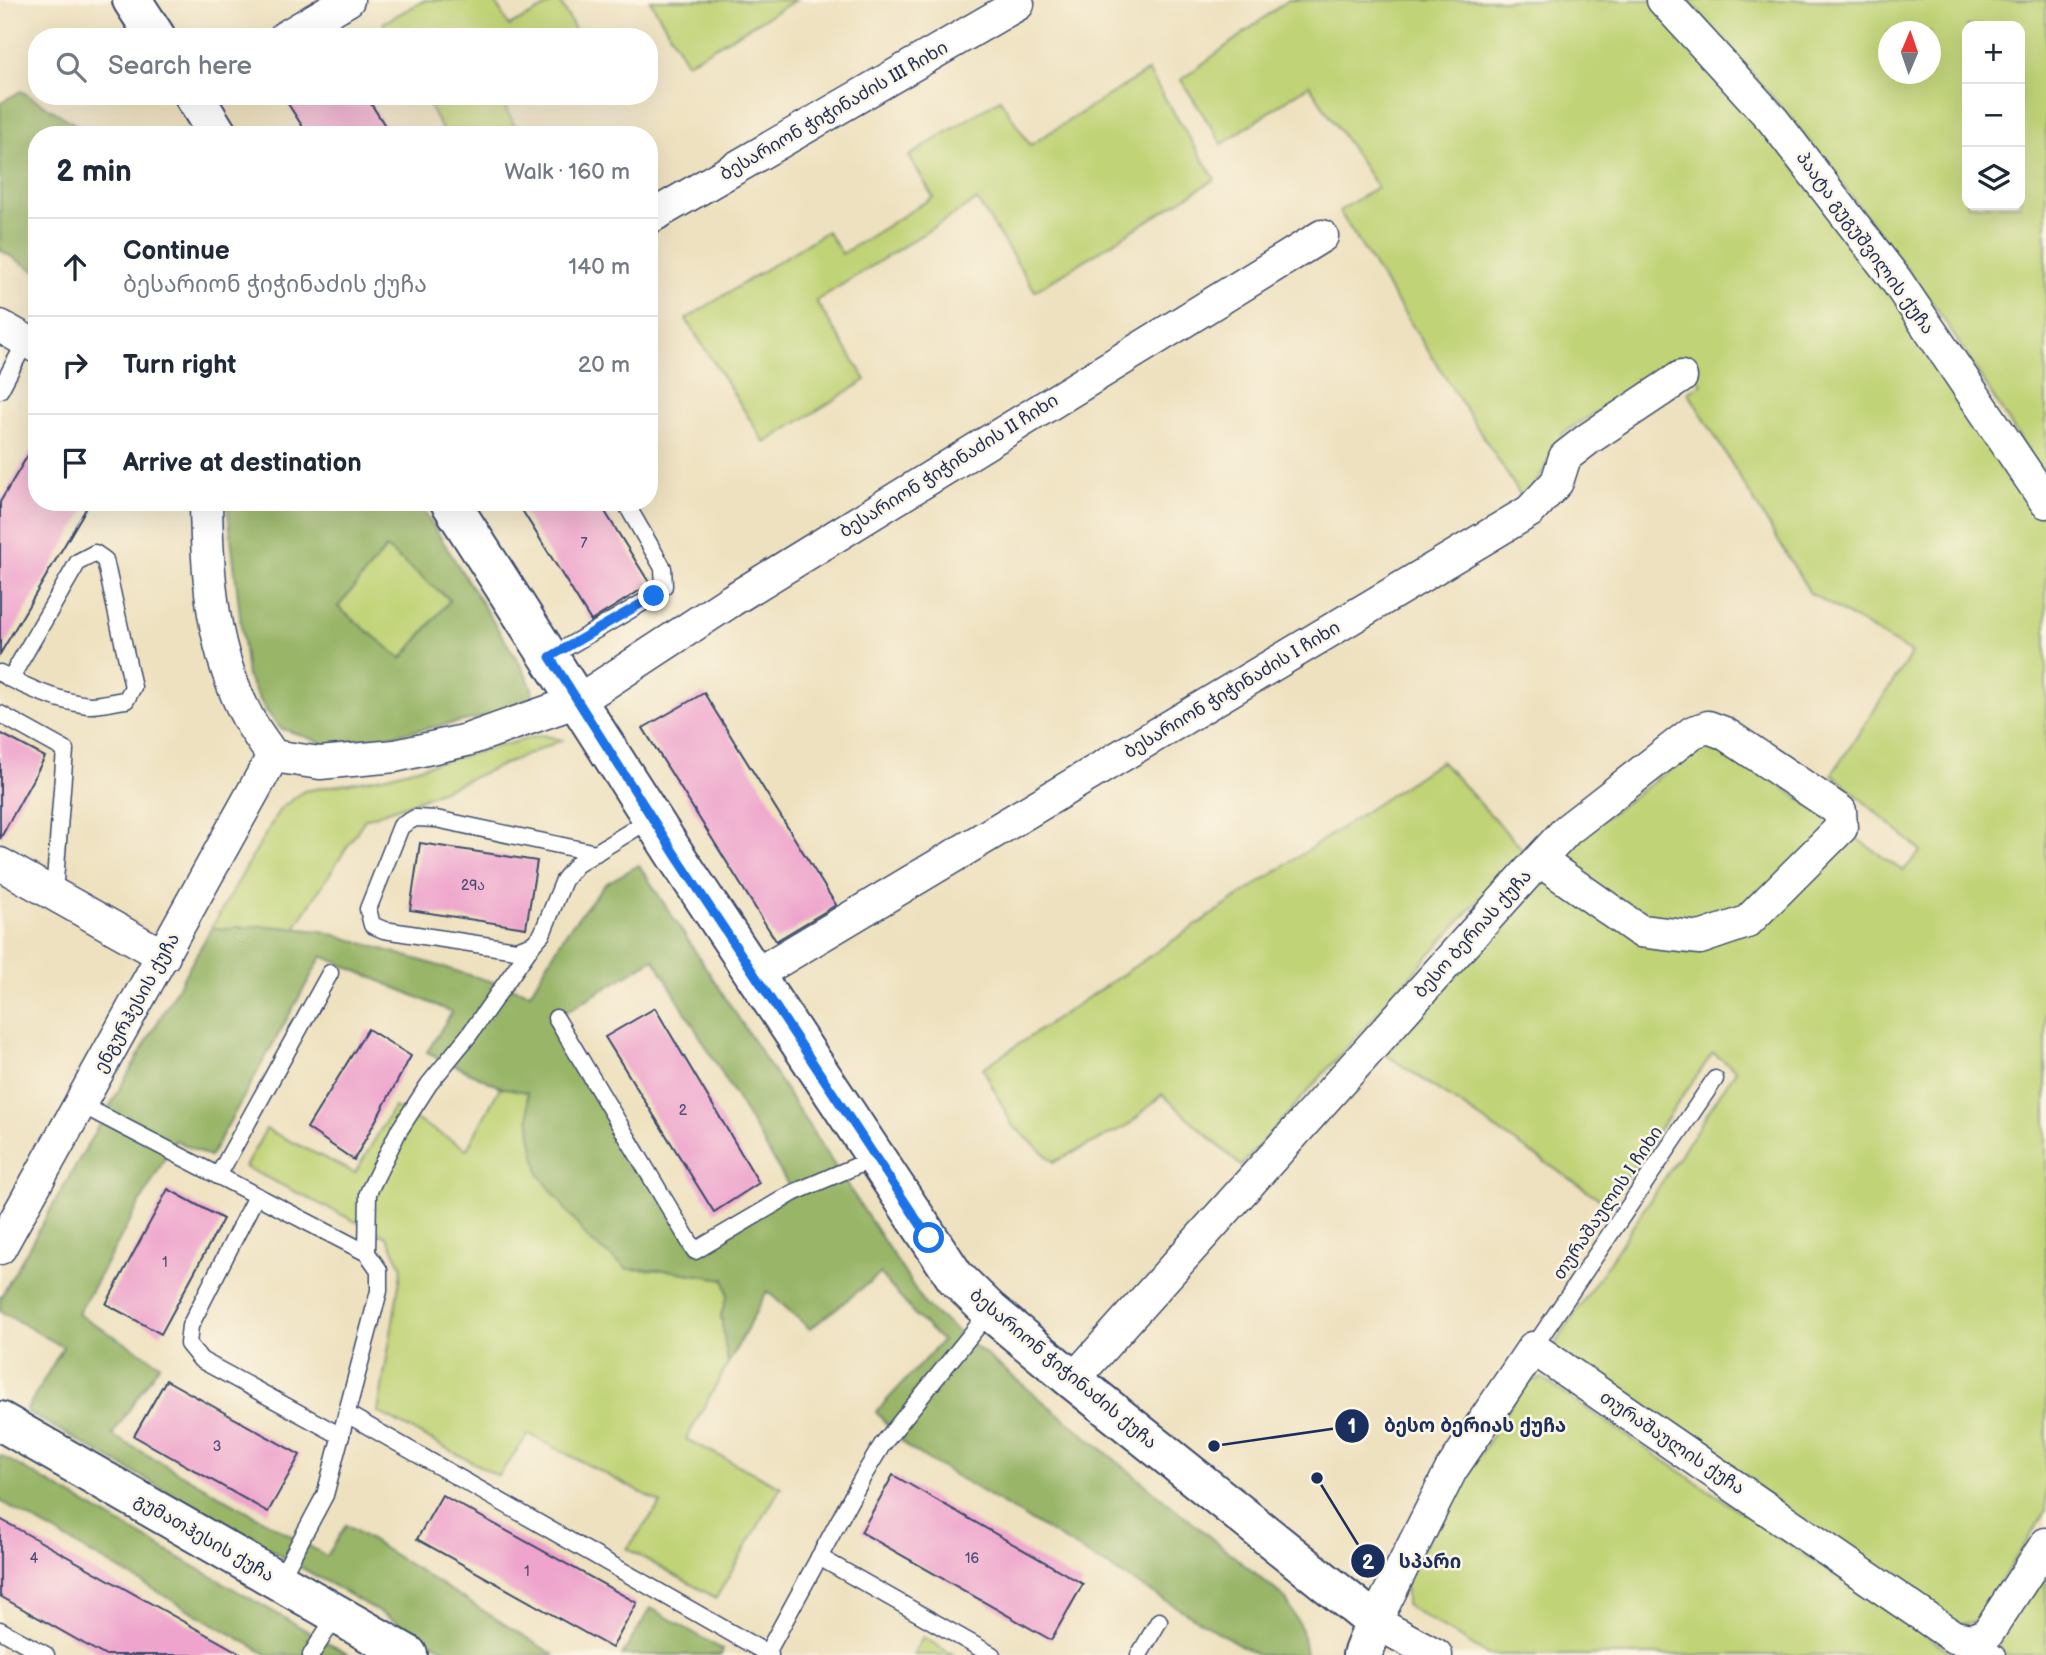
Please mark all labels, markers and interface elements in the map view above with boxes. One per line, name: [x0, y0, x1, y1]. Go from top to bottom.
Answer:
north arrow: [1878, 21, 1941, 84]
map controls: [1962, 21, 2025, 210]
button: +: [1962, 21, 2025, 84]
search box: [28, 28, 658, 105]
street label: ბესარიონ ჭიჭინაძის III ჩიხი: [716, 37, 952, 185]
icon: search: [52, 48, 90, 86]
text: Search here: [108, 51, 252, 82]
button: −: [1962, 84, 2025, 147]
button: layers: [1962, 147, 2025, 210]
street label: პაატა გუგუშვილის ქუჩა: [1792, 148, 1938, 338]
text: 2 min: [56, 154, 132, 190]
text: Walk · 160 m: [504, 158, 630, 186]
text: Continue: [123, 236, 230, 267]
icon: ahead: [56, 248, 94, 286]
text: 140 m: [568, 253, 630, 281]
text: ბესარიონ ჭიჭინაძის ქუჩა: [123, 271, 427, 299]
icon: right: [56, 346, 94, 384]
text: Turn right: [123, 350, 236, 381]
text: 20 m: [578, 351, 630, 379]
street label: ბესარიონ ჭიჭინაძის II ჩიხი: [836, 390, 1062, 542]
icon: arrive: [56, 444, 94, 482]
text: Arrive at destination: [123, 448, 362, 479]
house number: 7: [581, 535, 588, 552]
route end: [638, 580, 669, 611]
street label: ბესარიონ ჭიჭინაძის I ჩიხი: [1120, 617, 1344, 763]
street label: ბესო ბერიას ქუჩა: [1410, 866, 1536, 1002]
house number: 29ა: [461, 877, 485, 894]
street label: ენგურჰესის ქუჩა: [90, 930, 184, 1076]
house number: 2: [679, 1102, 688, 1119]
street label: თურაშაულის I ჩიხი: [1549, 1122, 1667, 1284]
route start: [913, 1222, 944, 1253]
house number: 1: [162, 1254, 168, 1271]
street label: ბესარიონ ჭიჭინაძის ქუჩა: [965, 1285, 1161, 1453]
street label: თურაშაულის ქუჩა: [1596, 1387, 1748, 1499]
callout: ბესო ბერიას ქუჩა: [1335, 1406, 1580, 1446]
text: 1: [1348, 1414, 1356, 1439]
text: ბესო ბერიას ქუჩა: [1384, 1415, 1566, 1438]
house number: 3: [213, 1438, 221, 1455]
street label: გუმათჰესის ქუჩა: [131, 1490, 277, 1586]
callout: სპარი: [1350, 1541, 1476, 1581]
house number: 4: [30, 1550, 39, 1567]
house number: 16: [965, 1550, 979, 1567]
text: 2: [1362, 1550, 1375, 1575]
text: სპარი: [1399, 1551, 1461, 1574]
house number: 1: [524, 1563, 530, 1580]

